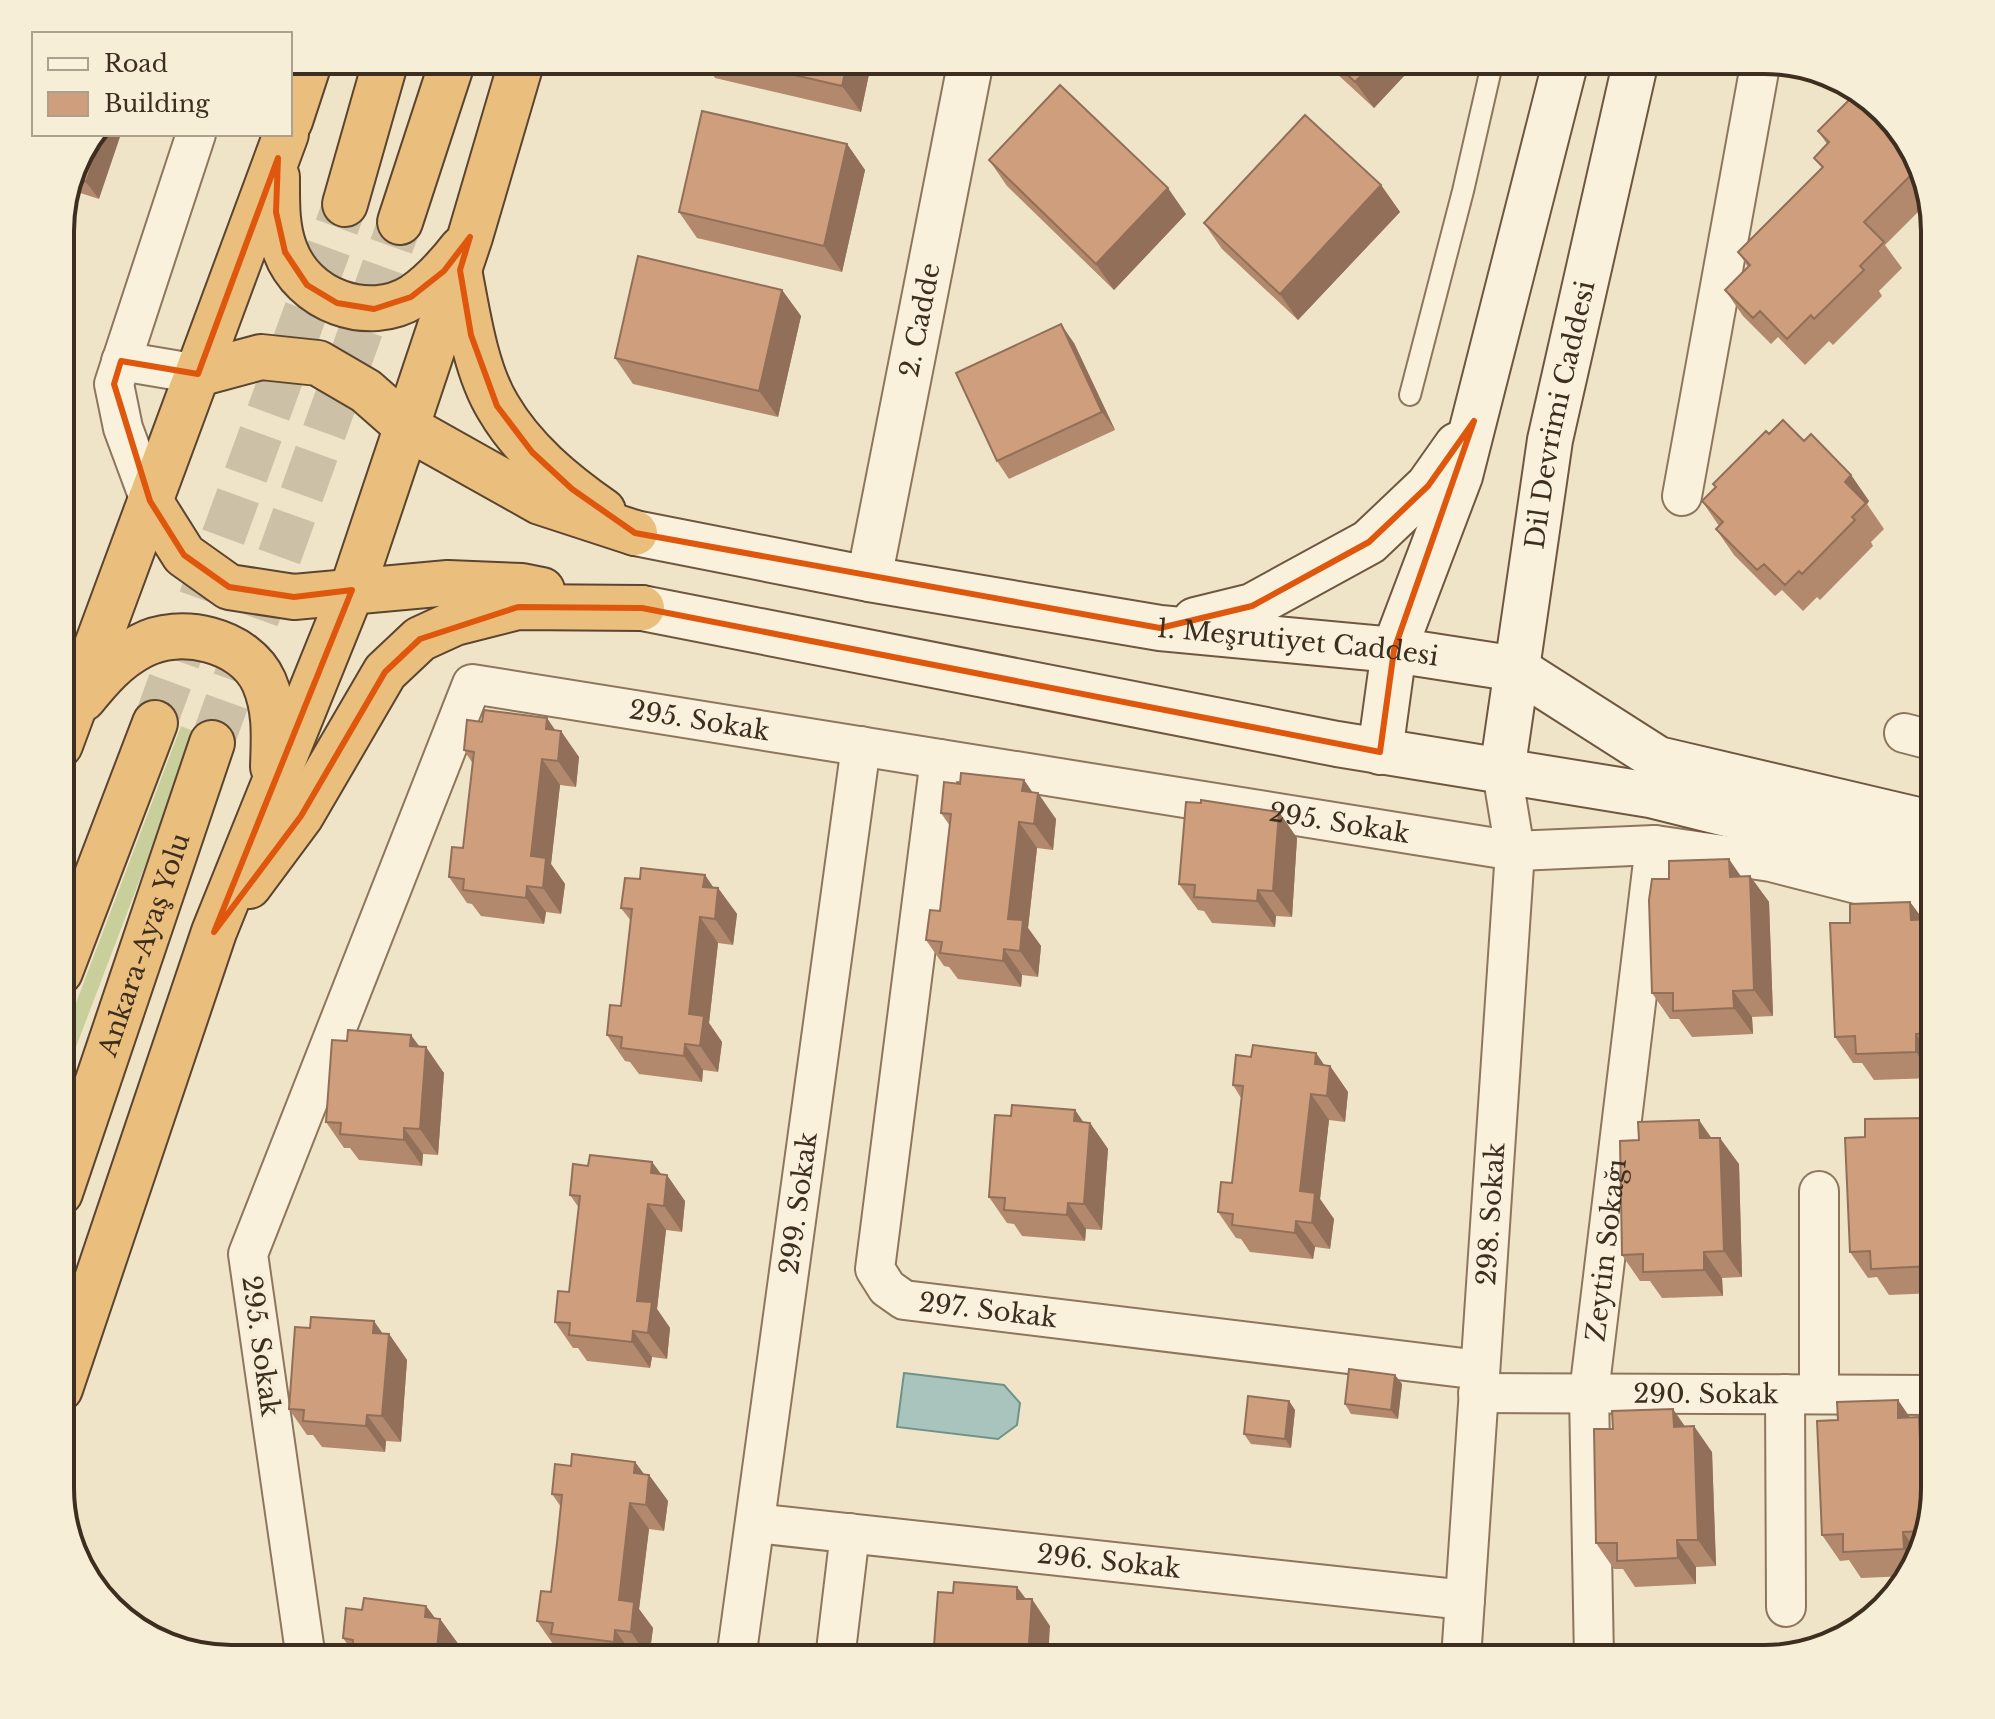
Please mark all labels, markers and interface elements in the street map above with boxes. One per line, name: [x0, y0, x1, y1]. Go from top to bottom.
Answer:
legend: [32, 32, 292, 136]
text: Road: [104, 49, 168, 78]
text: Building: [104, 89, 210, 118]
street label: 2. Cadde: [893, 260, 947, 380]
street label: Dil Devrimi Caddesi: [1518, 277, 1602, 551]
street label: 1. Meşrutiyet Caddesi: [1155, 612, 1441, 673]
street label: 295. Sokak: [627, 693, 772, 747]
street label: 295. Sokak: [1267, 796, 1412, 850]
street label: Ankara-Ayaş Yolu: [91, 829, 196, 1062]
street label: 299. Sokak: [773, 1130, 824, 1276]
street label: 298. Sokak: [1470, 1142, 1511, 1286]
street label: Zeytin Sokağı: [1579, 1157, 1633, 1343]
street label: 295. Sokak: [235, 1274, 287, 1418]
street label: 297. Sokak: [917, 1286, 1059, 1334]
street label: 290. Sokak: [1633, 1378, 1779, 1410]
street label: 296. Sokak: [1036, 1538, 1182, 1585]

